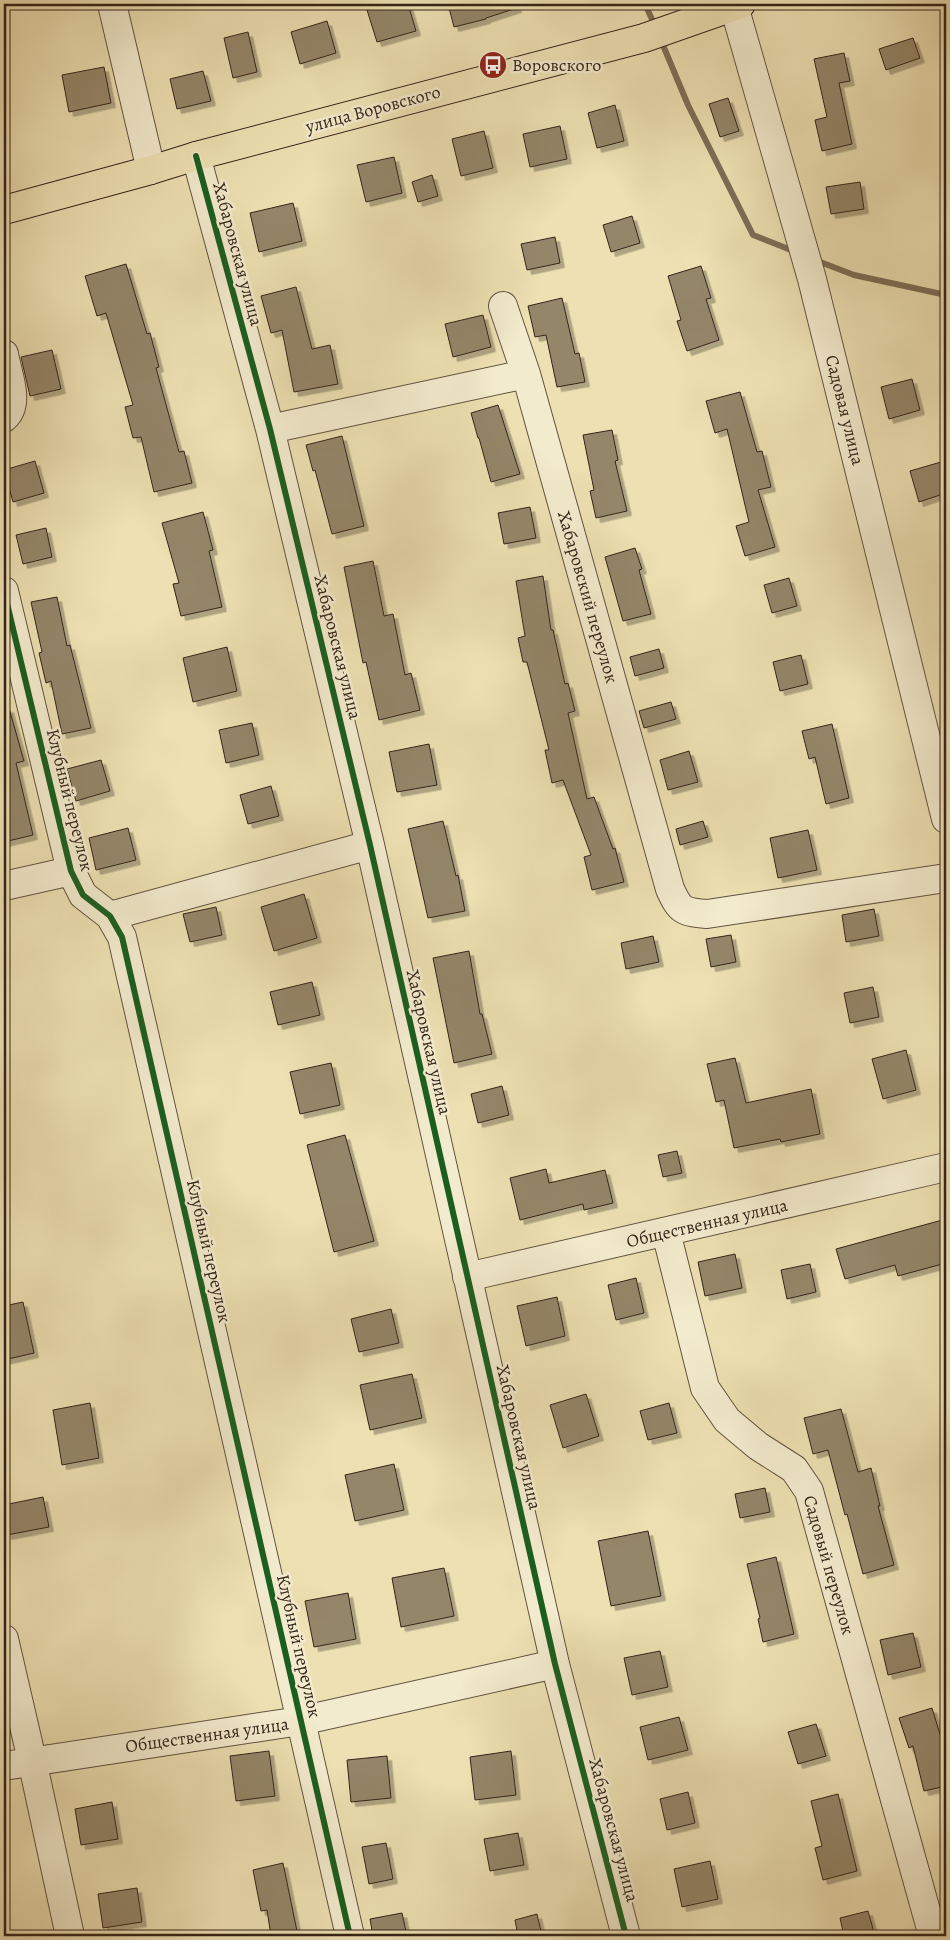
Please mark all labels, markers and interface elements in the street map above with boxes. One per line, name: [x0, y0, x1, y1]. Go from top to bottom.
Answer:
bus stop icon: Воровского: [478, 50, 508, 80]
place label: Воровского: [512, 53, 601, 77]
street label: улица Воровского: [302, 79, 443, 139]
street label: Хабаровская улица: [207, 179, 269, 329]
street label: Садовая улица: [820, 352, 870, 468]
street label: Хабаровский переулок: [552, 508, 624, 686]
street label: Хабаровская улица: [308, 572, 368, 722]
street label: Клубный переулок: [41, 726, 99, 874]
street label: Хабаровская улица: [401, 967, 458, 1118]
street label: Клубный переулок: [181, 1177, 237, 1325]
street label: Общественная улица: [624, 1193, 791, 1253]
street label: Хабаровская улица: [491, 1362, 548, 1513]
street label: Садовый переулок: [798, 1493, 860, 1637]
street label: Клубный переулок: [271, 1572, 327, 1720]
street label: Общественная улица: [124, 1712, 291, 1758]
street label: Хабаровская улица: [583, 1755, 645, 1905]

